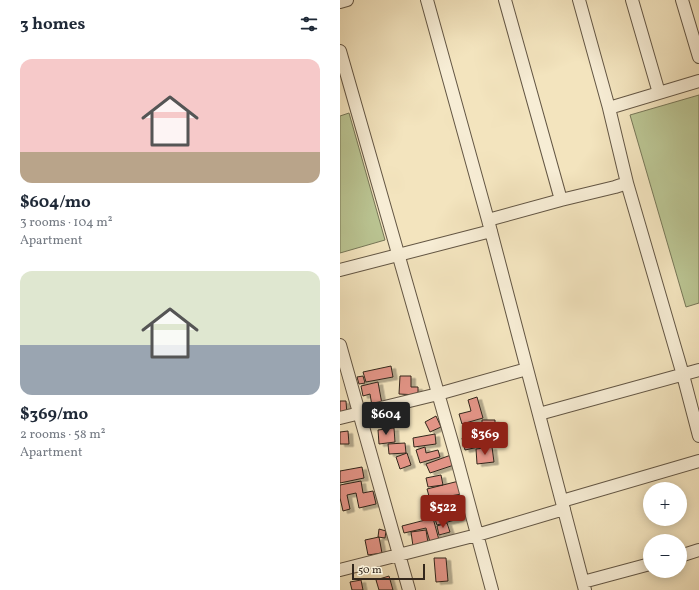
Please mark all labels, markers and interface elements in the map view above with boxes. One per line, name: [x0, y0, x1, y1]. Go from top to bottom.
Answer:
text: 3 homes: [20, 13, 85, 36]
icon: filters: [298, 13, 320, 35]
icon: home: [134, 85, 206, 157]
text: $604/mo: [20, 191, 91, 214]
text: 3 rooms · 104 m²: [20, 214, 113, 232]
text: Apartment: [20, 232, 83, 250]
icon: home: [134, 297, 206, 369]
pin: $604: [362, 402, 410, 436]
text: $369/mo: [20, 403, 88, 426]
text: $604: [371, 406, 401, 424]
pin: $369: [461, 422, 509, 456]
text: 2 rooms · 58 m²: [20, 426, 105, 444]
text: $369: [471, 426, 499, 444]
text: Apartment: [20, 444, 83, 462]
map controls: [643, 482, 687, 578]
button: +: [643, 482, 687, 526]
pin: $522: [419, 495, 467, 529]
text: $522: [429, 499, 457, 517]
button: −: [643, 534, 687, 578]
scale bar: [352, 562, 425, 581]
text: 50 m: [358, 563, 382, 578]

